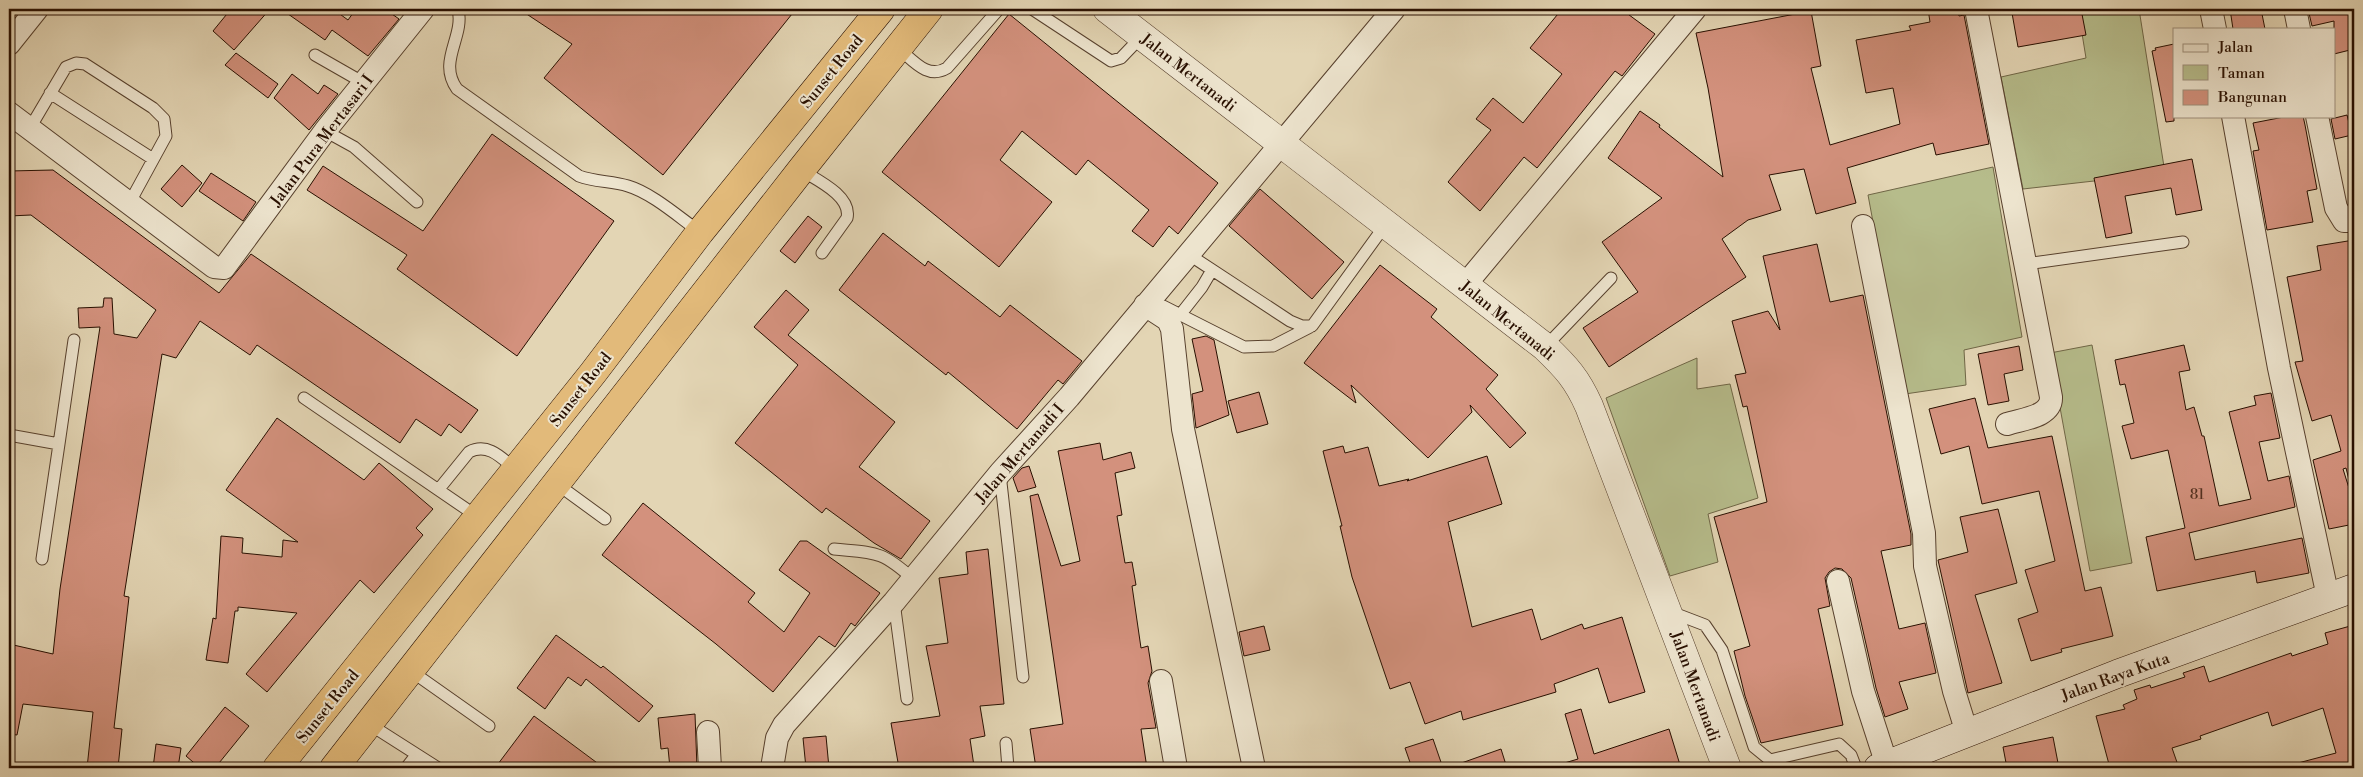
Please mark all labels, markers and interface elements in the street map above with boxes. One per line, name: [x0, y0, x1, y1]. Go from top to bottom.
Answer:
legend: [2173, 28, 2336, 118]
street label: Jalan Mertanadi: [1136, 29, 1240, 116]
street label: Sunset Road: [796, 31, 868, 113]
text: Jalan: [2217, 38, 2253, 57]
text: Taman: [2218, 64, 2265, 83]
street label: Jalan Pura Mertasari I: [265, 71, 378, 211]
text: Bangunan: [2217, 88, 2287, 107]
street label: Jalan Mertanadi: [1455, 276, 1559, 365]
street label: Sunset Road: [546, 348, 616, 431]
street label: Jalan Mertanadi I: [970, 400, 1068, 508]
house number: 81: [2190, 486, 2204, 504]
street label: Jalan Mertanadi: [1665, 627, 1724, 744]
street label: Jalan Raya Kuta: [2057, 648, 2173, 706]
street label: Sunset Road: [292, 666, 364, 748]

